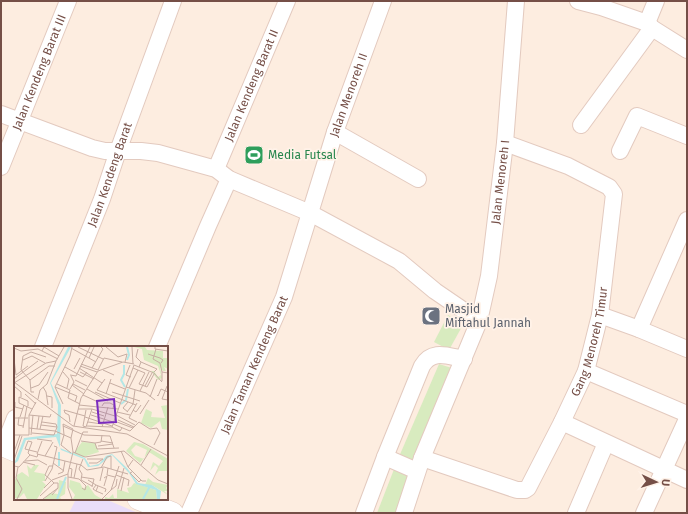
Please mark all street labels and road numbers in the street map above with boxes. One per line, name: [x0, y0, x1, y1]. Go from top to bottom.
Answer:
street label: Jalan Kendeng Barat III: [10, 12, 69, 132]
street label: Jalan Kendeng Barat II: [222, 27, 281, 143]
street label: Jalan Menoreh II: [327, 51, 370, 139]
street label: Jalan Kendeng Barat: [85, 120, 135, 229]
street label: Jalan Menoreh I: [488, 139, 512, 225]
street label: Gang Menoreh Timur: [568, 286, 610, 398]
street label: Jalan Taman Kendeng Barat: [218, 293, 291, 436]

